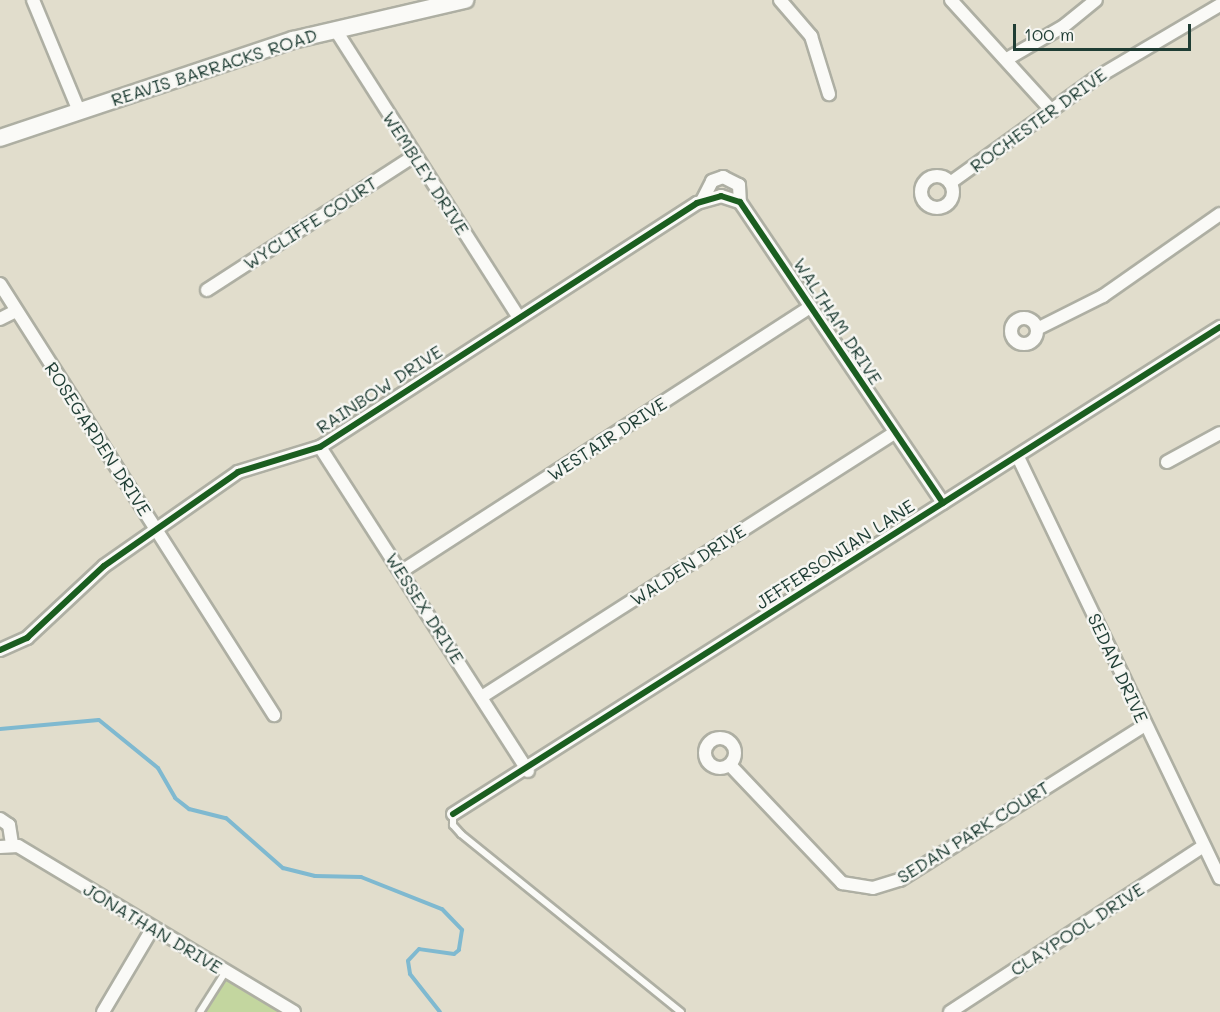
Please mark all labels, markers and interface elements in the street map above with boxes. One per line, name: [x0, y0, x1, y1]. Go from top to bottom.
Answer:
scale bar: [1016, 12, 1194, 50]
text: 100 m: [1024, 22, 1074, 46]
street label: REAVIS BARRACKS ROAD: [108, 23, 320, 111]
street label: ROCHESTER DRIVE: [966, 63, 1110, 177]
street label: WEMBLEY DRIVE: [378, 107, 474, 239]
street label: WYCLIFFE COURT: [239, 172, 381, 274]
street label: WALTHAM DRIVE: [789, 254, 887, 388]
street label: RAINBOW DRIVE: [312, 340, 446, 438]
street label: ROSEGARDEN DRIVE: [40, 358, 156, 520]
street label: WESTAIR DRIVE: [543, 392, 671, 486]
street label: JEFFERSONIAN LANE: [752, 495, 918, 613]
street label: WALDEN DRIVE: [626, 520, 750, 610]
street label: WESSEX DRIVE: [381, 548, 469, 668]
street label: SEDAN DRIVE: [1083, 610, 1153, 726]
street label: SEDAN PARK COURT: [893, 776, 1053, 888]
street label: JONATHAN DRIVE: [80, 878, 226, 978]
street label: CLAYPOOL DRIVE: [1006, 878, 1148, 980]

